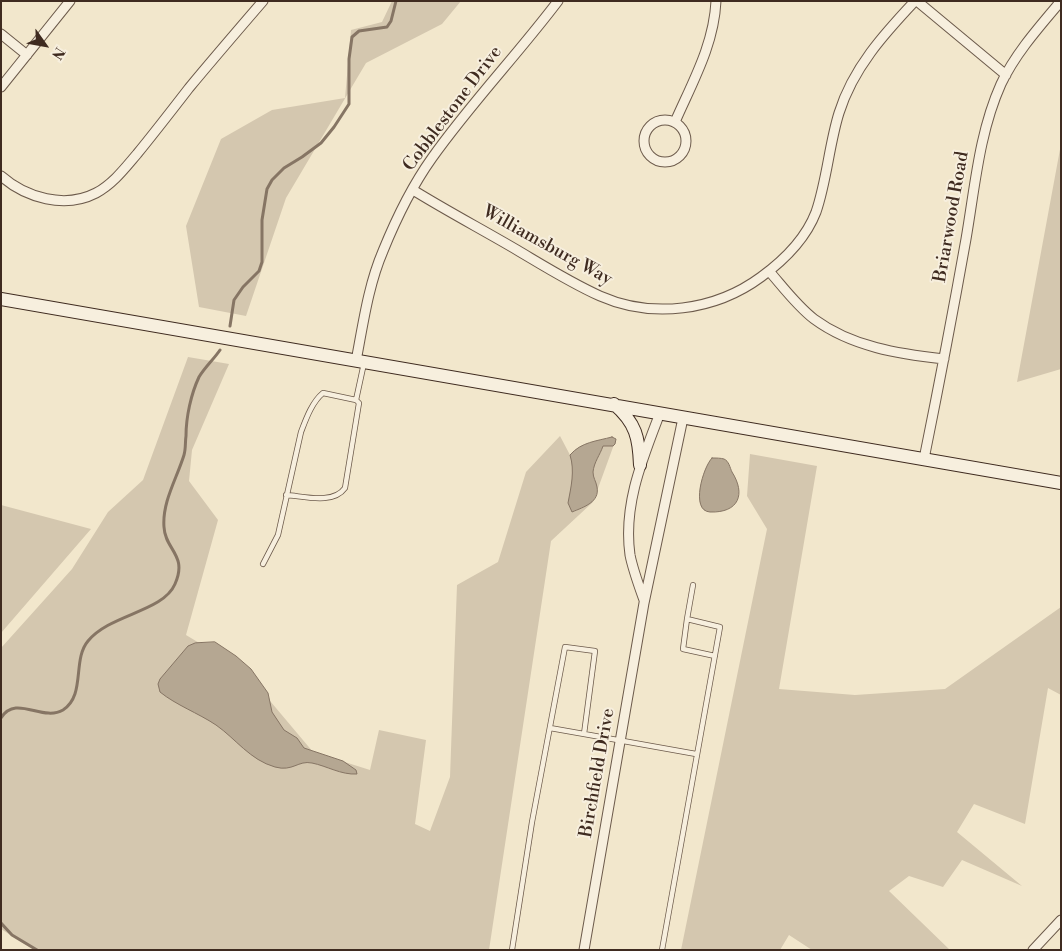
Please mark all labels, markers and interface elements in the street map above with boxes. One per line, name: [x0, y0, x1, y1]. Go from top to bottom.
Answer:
north arrow: [20, 20, 70, 70]
street label: Cobblestone Drive: [399, 42, 507, 176]
text: N: [47, 43, 68, 62]
street label: Briarwood Road: [930, 150, 974, 284]
street label: Williamsburg Way: [478, 201, 616, 291]
street label: Birchfield Drive: [576, 707, 620, 839]

